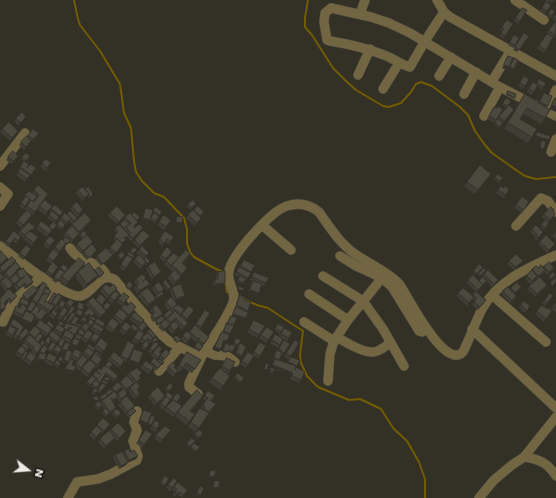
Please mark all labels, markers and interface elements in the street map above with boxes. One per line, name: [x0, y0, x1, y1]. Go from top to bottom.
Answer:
north arrow: [8, 450, 48, 490]
text: N: [31, 467, 48, 480]

